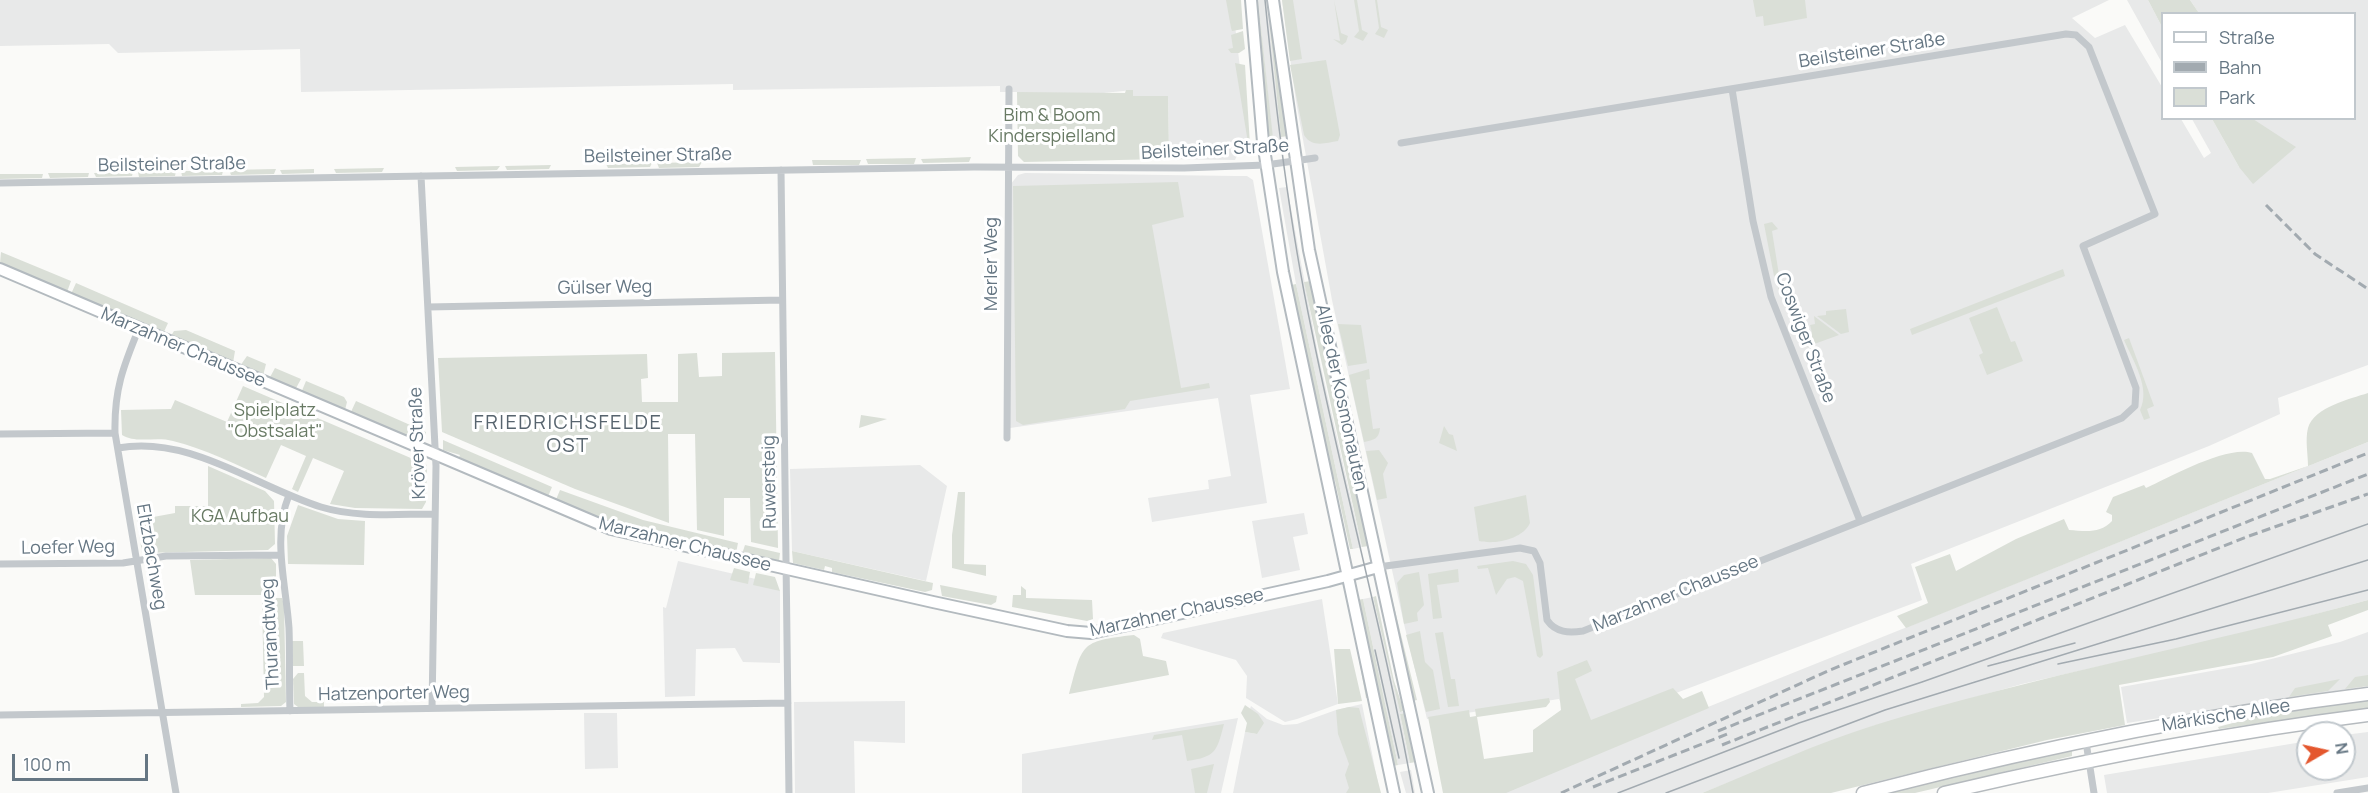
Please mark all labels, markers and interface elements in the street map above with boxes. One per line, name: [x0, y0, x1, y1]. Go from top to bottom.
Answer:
legend: [2161, 12, 2356, 120]
text: Straße: [2219, 25, 2275, 49]
street label: Beilsteiner Straße: [1797, 29, 1947, 73]
text: Bahn: [2219, 55, 2261, 79]
text: Park: [2219, 85, 2255, 109]
park label: Bim & Boom Kinderspielland: [988, 105, 1116, 148]
street label: Beilsteiner Straße: [1141, 135, 1289, 165]
street label: Beilsteiner Straße: [584, 144, 732, 168]
street label: Beilsteiner Straße: [98, 153, 246, 177]
street label: Merler Weg: [981, 217, 1003, 311]
street label: Coswiger Straße: [1770, 270, 1840, 406]
street label: Gülser Weg: [558, 276, 652, 300]
street label: Allee der Kosmonauten: [1311, 302, 1371, 494]
street label: Marzahner Chaussee: [97, 304, 269, 392]
street label: Kröver Straße: [405, 386, 431, 500]
park label: Spielplatz "Obstsalat": [227, 400, 323, 442]
district label: FRIEDRICHSFELDE OST: [474, 411, 662, 458]
street label: Ruwersteig: [758, 435, 782, 529]
street label: Eltzbachweg: [131, 502, 171, 612]
park label: KGA Aufbau: [191, 506, 289, 528]
street label: Marzahner Chaussee: [597, 513, 773, 577]
street label: Loefer Weg: [21, 536, 115, 560]
street label: Marzahner Chaussee: [1590, 551, 1762, 637]
street label: Thurandtweg: [257, 578, 285, 690]
street label: Marzahner Chaussee: [1088, 584, 1266, 642]
street label: Hatzenporter Weg: [318, 682, 470, 706]
street label: Märkische Allee: [2160, 695, 2292, 737]
north arrow: [2296, 721, 2356, 781]
text: N: [2330, 741, 2354, 756]
scale bar: [15, 742, 152, 780]
text: 100 m: [23, 752, 71, 776]

